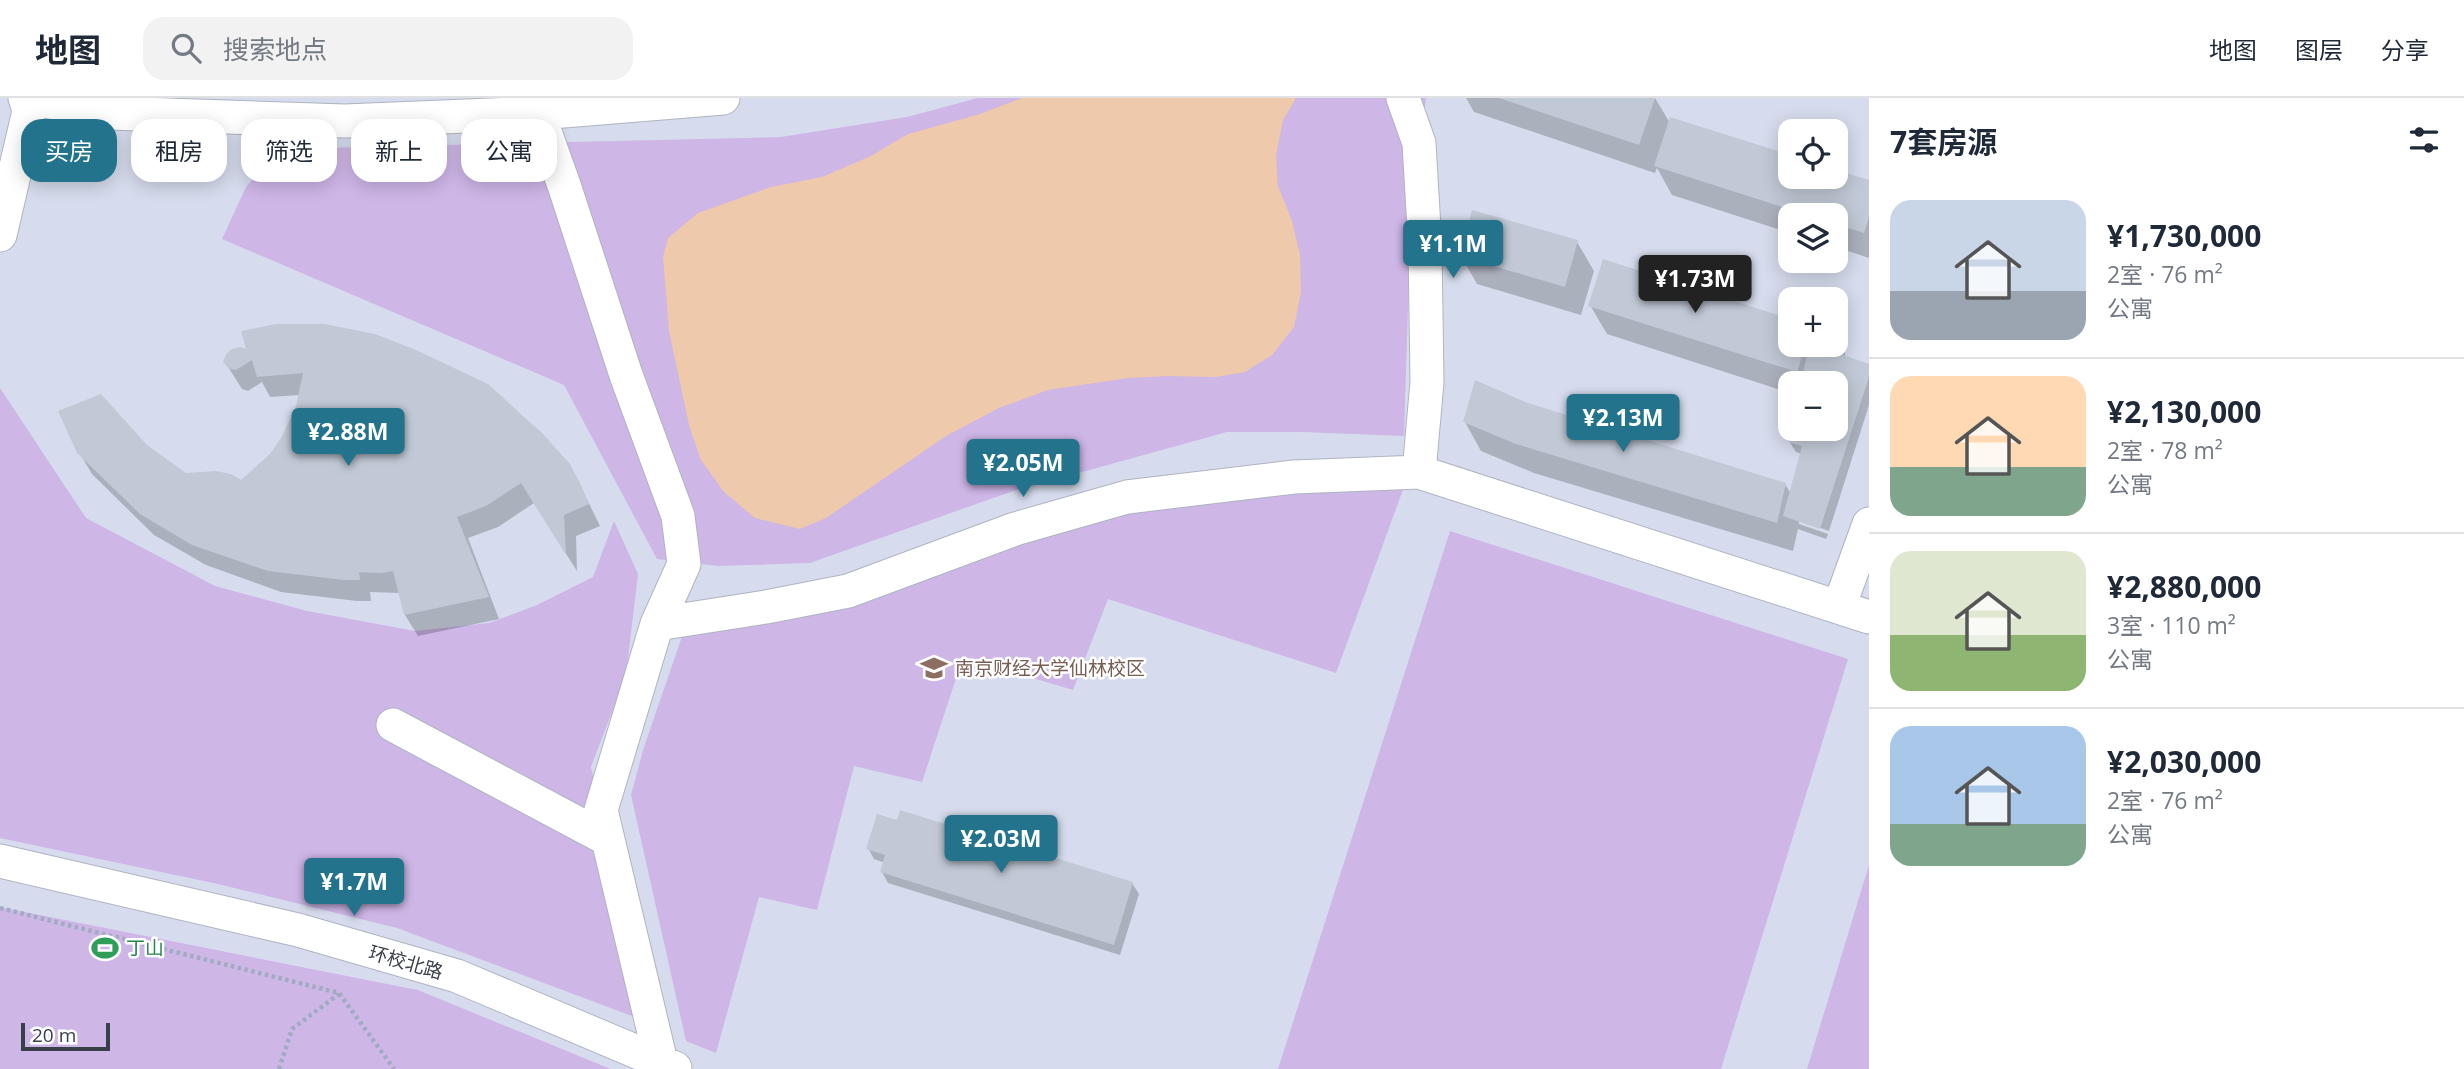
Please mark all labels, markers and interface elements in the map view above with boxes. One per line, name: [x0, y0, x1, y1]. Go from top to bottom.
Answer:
search box: [143, 17, 633, 80]
text: 地图: [35, 27, 101, 72]
icon: search: [167, 29, 205, 67]
text: 搜索地点: [223, 31, 327, 67]
text: 地图: [2209, 33, 2257, 66]
text: 图层: [2295, 33, 2343, 66]
text: 分享: [2381, 33, 2429, 66]
chip: 买房: [21, 119, 117, 182]
chip: 租房: [131, 119, 227, 182]
chip: 筛选: [241, 119, 337, 182]
chip: 新上: [351, 119, 447, 182]
chip: 公寓: [461, 119, 557, 182]
map controls: [1778, 119, 1848, 441]
button: locate: [1778, 119, 1848, 189]
text: 7套房源: [1890, 121, 1997, 162]
icon: filters: [2405, 121, 2443, 159]
button: layers: [1778, 203, 1848, 273]
text: ¥1,730,000: [2107, 215, 2261, 256]
pin: ¥1.1M: [1404, 220, 1502, 280]
text: ¥1.1M: [1419, 227, 1487, 259]
icon: home: [1946, 228, 2030, 312]
pin: ¥1.73M: [1638, 256, 1752, 315]
text: 2室 · 76 m²: [2107, 258, 2223, 290]
text: ¥1.73M: [1655, 262, 1735, 294]
button: +: [1778, 287, 1848, 357]
text: 公寓: [2107, 292, 2153, 324]
button: −: [1778, 371, 1848, 441]
text: ¥2,130,000: [2107, 391, 2261, 432]
pin: ¥2.13M: [1566, 394, 1680, 454]
text: ¥2.13M: [1583, 401, 1663, 433]
icon: home: [1946, 404, 2030, 488]
pin: ¥2.88M: [291, 408, 405, 468]
text: ¥2.88M: [308, 415, 388, 447]
text: 2室 · 78 m²: [2107, 434, 2223, 466]
pin: ¥2.05M: [966, 440, 1080, 499]
text: ¥2.05M: [983, 446, 1063, 478]
text: 公寓: [2107, 468, 2153, 500]
text: ¥2,880,000: [2107, 566, 2261, 607]
icon: home: [1946, 579, 2030, 663]
text: 3室 · 110 m²: [2107, 609, 2236, 641]
text: 公寓: [2107, 643, 2153, 675]
school or university icon: 南京财经大学仙林校区: [919, 653, 949, 683]
place label: 南京财经大学仙林校区: [955, 655, 1145, 681]
text: ¥2,030,000: [2107, 741, 2261, 782]
icon: home: [1946, 754, 2030, 838]
text: 2室 · 76 m²: [2107, 784, 2223, 816]
pin: ¥2.03M: [944, 816, 1058, 875]
text: 公寓: [2107, 818, 2153, 850]
text: ¥2.03M: [961, 822, 1041, 854]
pin: ¥1.7M: [305, 858, 403, 918]
text: ¥1.7M: [320, 865, 388, 897]
sports icon: 丁山: [90, 933, 120, 963]
place label: 丁山: [126, 935, 164, 961]
street label: 环校北路: [366, 939, 446, 985]
scale bar: [21, 1020, 110, 1052]
text: 20 m: [32, 1022, 76, 1048]

